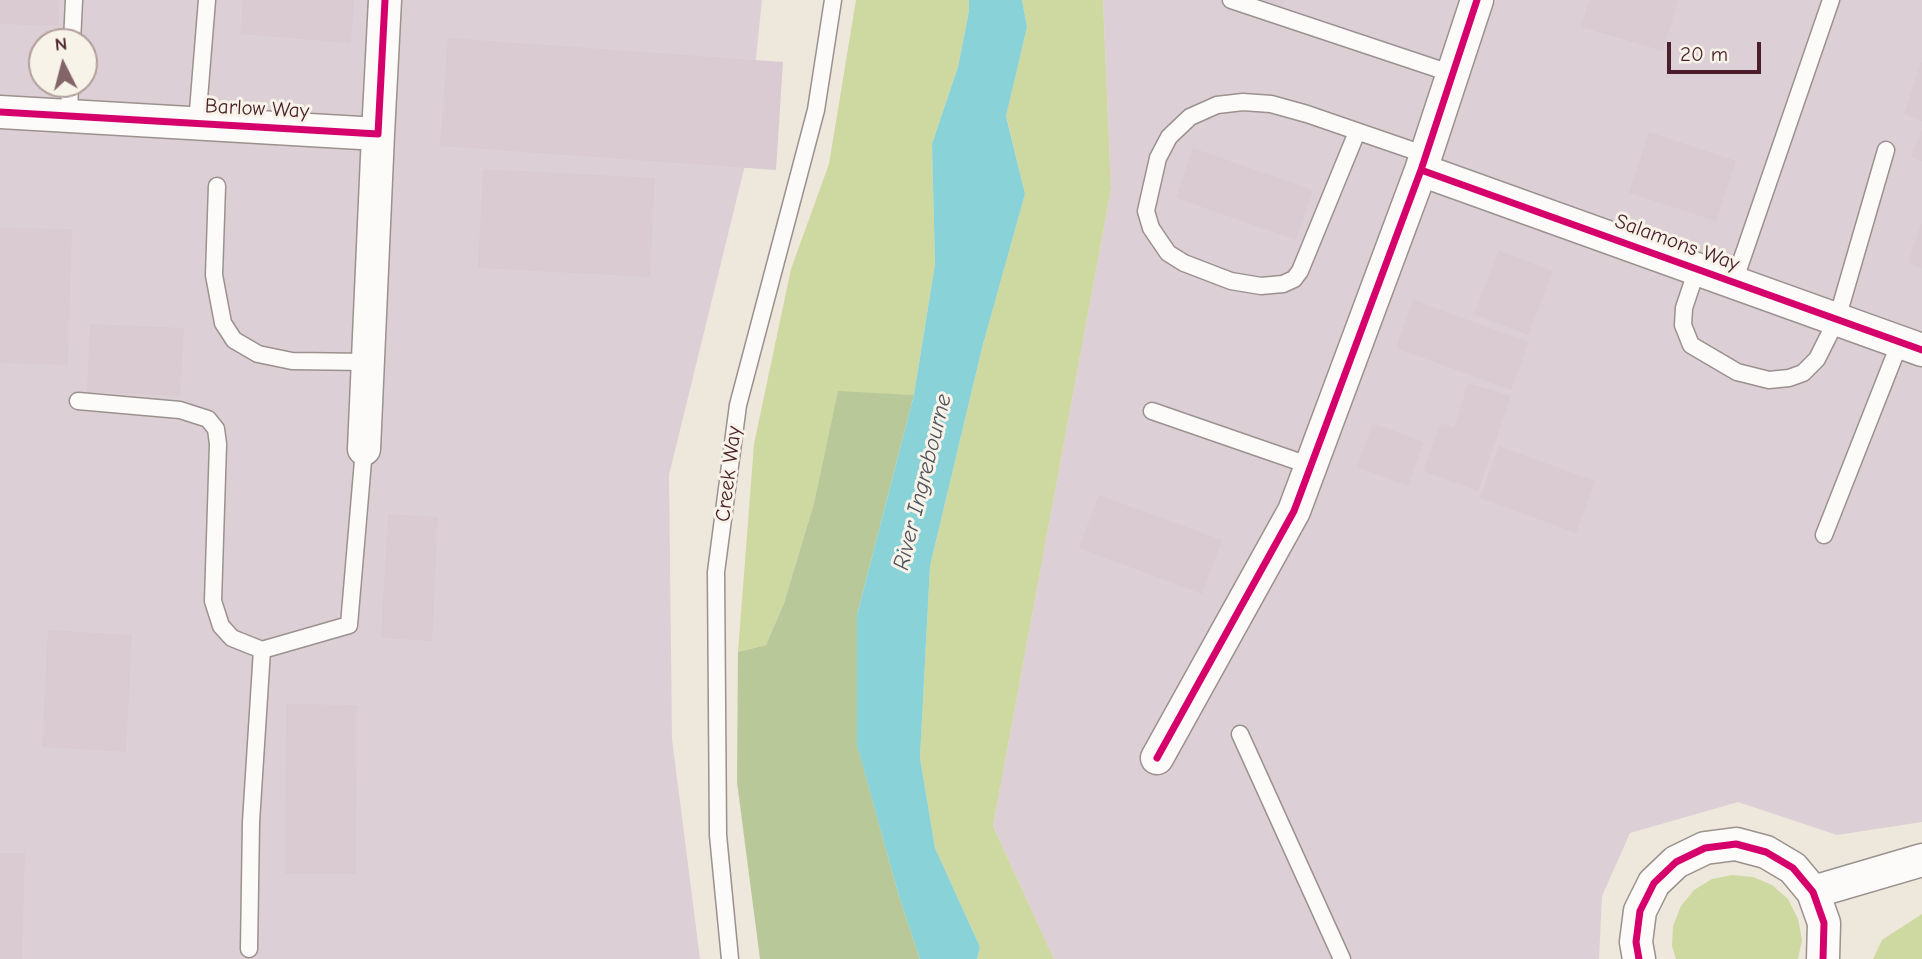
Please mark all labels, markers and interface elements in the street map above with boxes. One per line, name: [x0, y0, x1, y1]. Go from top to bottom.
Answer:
north arrow: [28, 28, 98, 98]
scale bar: [1670, 28, 1764, 72]
text: N: [54, 33, 68, 56]
text: 20 m: [1680, 42, 1728, 66]
street label: Barlow Way: [204, 94, 310, 124]
street label: Salamons Way: [1611, 209, 1743, 277]
water label: River Ingrebourne: [888, 391, 958, 573]
street label: Creek Way: [711, 425, 747, 523]

